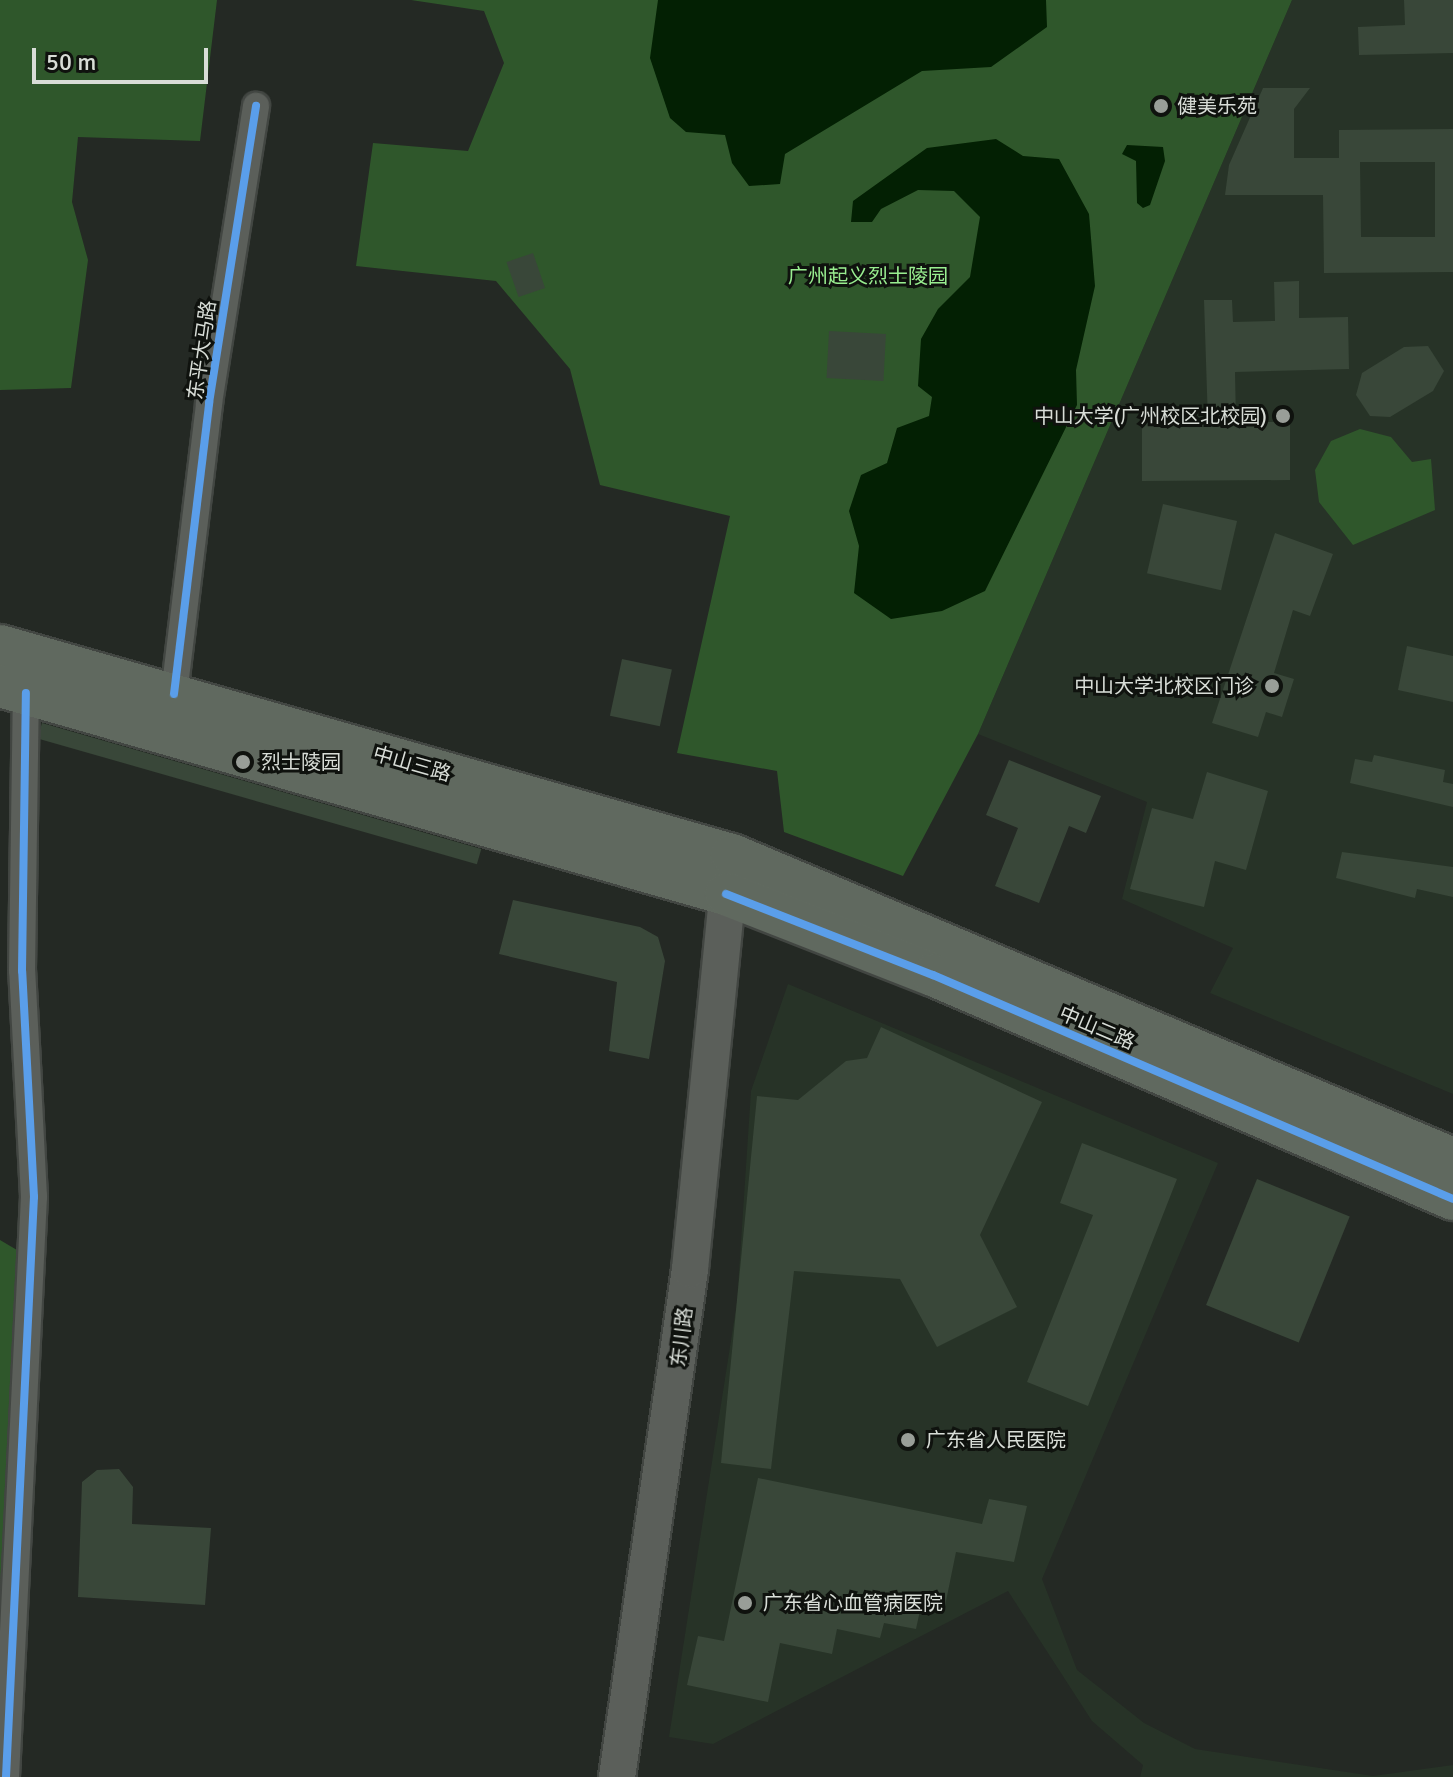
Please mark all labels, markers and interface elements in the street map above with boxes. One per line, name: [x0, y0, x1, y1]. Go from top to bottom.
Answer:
scale bar: [36, 32, 212, 82]
text: 50 m: [46, 47, 96, 77]
place label: 健美乐苑: [1177, 94, 1257, 118]
marker: 健美乐苑: [1152, 97, 1170, 115]
park label: 广州起义烈士陵园: [788, 264, 948, 288]
street label: 东平大马路: [183, 299, 221, 401]
place label: 中山大学(广州校区北校园): [1034, 404, 1267, 428]
marker: 中山大学(广州校区北校园): [1274, 407, 1292, 425]
place label: 中山大学北校区门诊: [1074, 674, 1254, 698]
marker: 中山大学北校区门诊: [1261, 675, 1283, 697]
street label: 中山三路: [370, 741, 454, 787]
place label: 烈士陵园: [261, 750, 341, 774]
marker: 烈士陵园: [232, 751, 254, 773]
street label: 中山二路: [1055, 1001, 1139, 1055]
street label: 东川路: [666, 1306, 698, 1368]
place label: 广东省人民医院: [926, 1428, 1066, 1452]
marker: 广东省人民医院: [897, 1429, 919, 1451]
place label: 广东省心血管病医院: [763, 1591, 943, 1615]
marker: 广东省心血管病医院: [734, 1592, 756, 1614]

